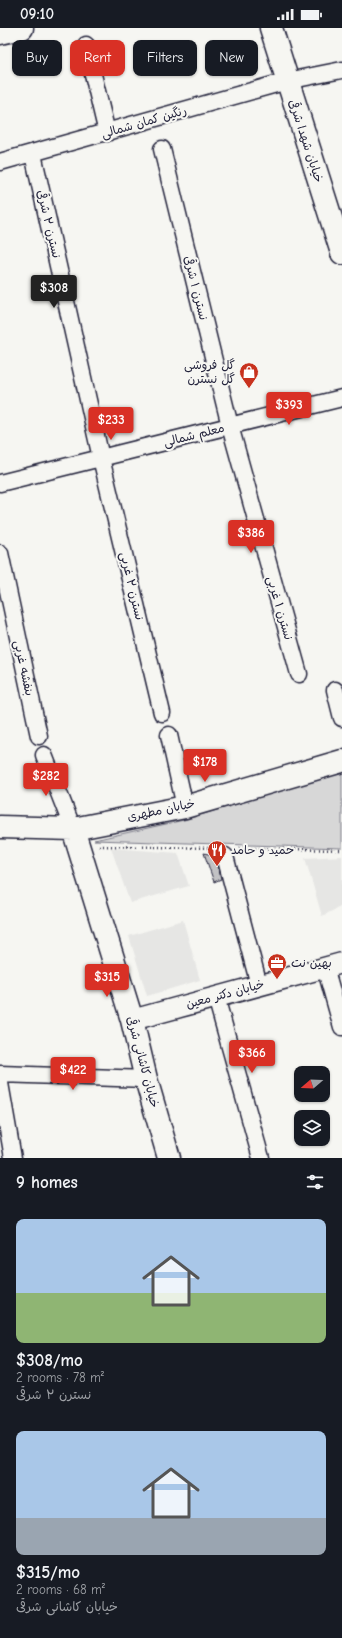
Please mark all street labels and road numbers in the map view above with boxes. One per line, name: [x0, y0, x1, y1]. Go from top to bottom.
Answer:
street label: خیابان شهدا شرقی: [285, 98, 326, 185]
street label: رنگین کمان شمالی: [100, 103, 188, 142]
street label: نسترن ۲ شرقی: [34, 189, 64, 259]
street label: نسترن ۱ شرقی: [181, 254, 211, 322]
street label: معلم شمالی: [162, 421, 226, 451]
street label: نسترن ۲ غربی: [116, 551, 147, 622]
street label: نسترن ۱ غربی: [263, 574, 296, 642]
street label: بنفشه غربی: [10, 639, 37, 697]
street label: خیابان مطهری: [126, 796, 196, 825]
street label: خیابان دکتر معین: [184, 977, 266, 1012]
street label: خیابان کاشانی شرقی: [123, 1015, 162, 1110]

